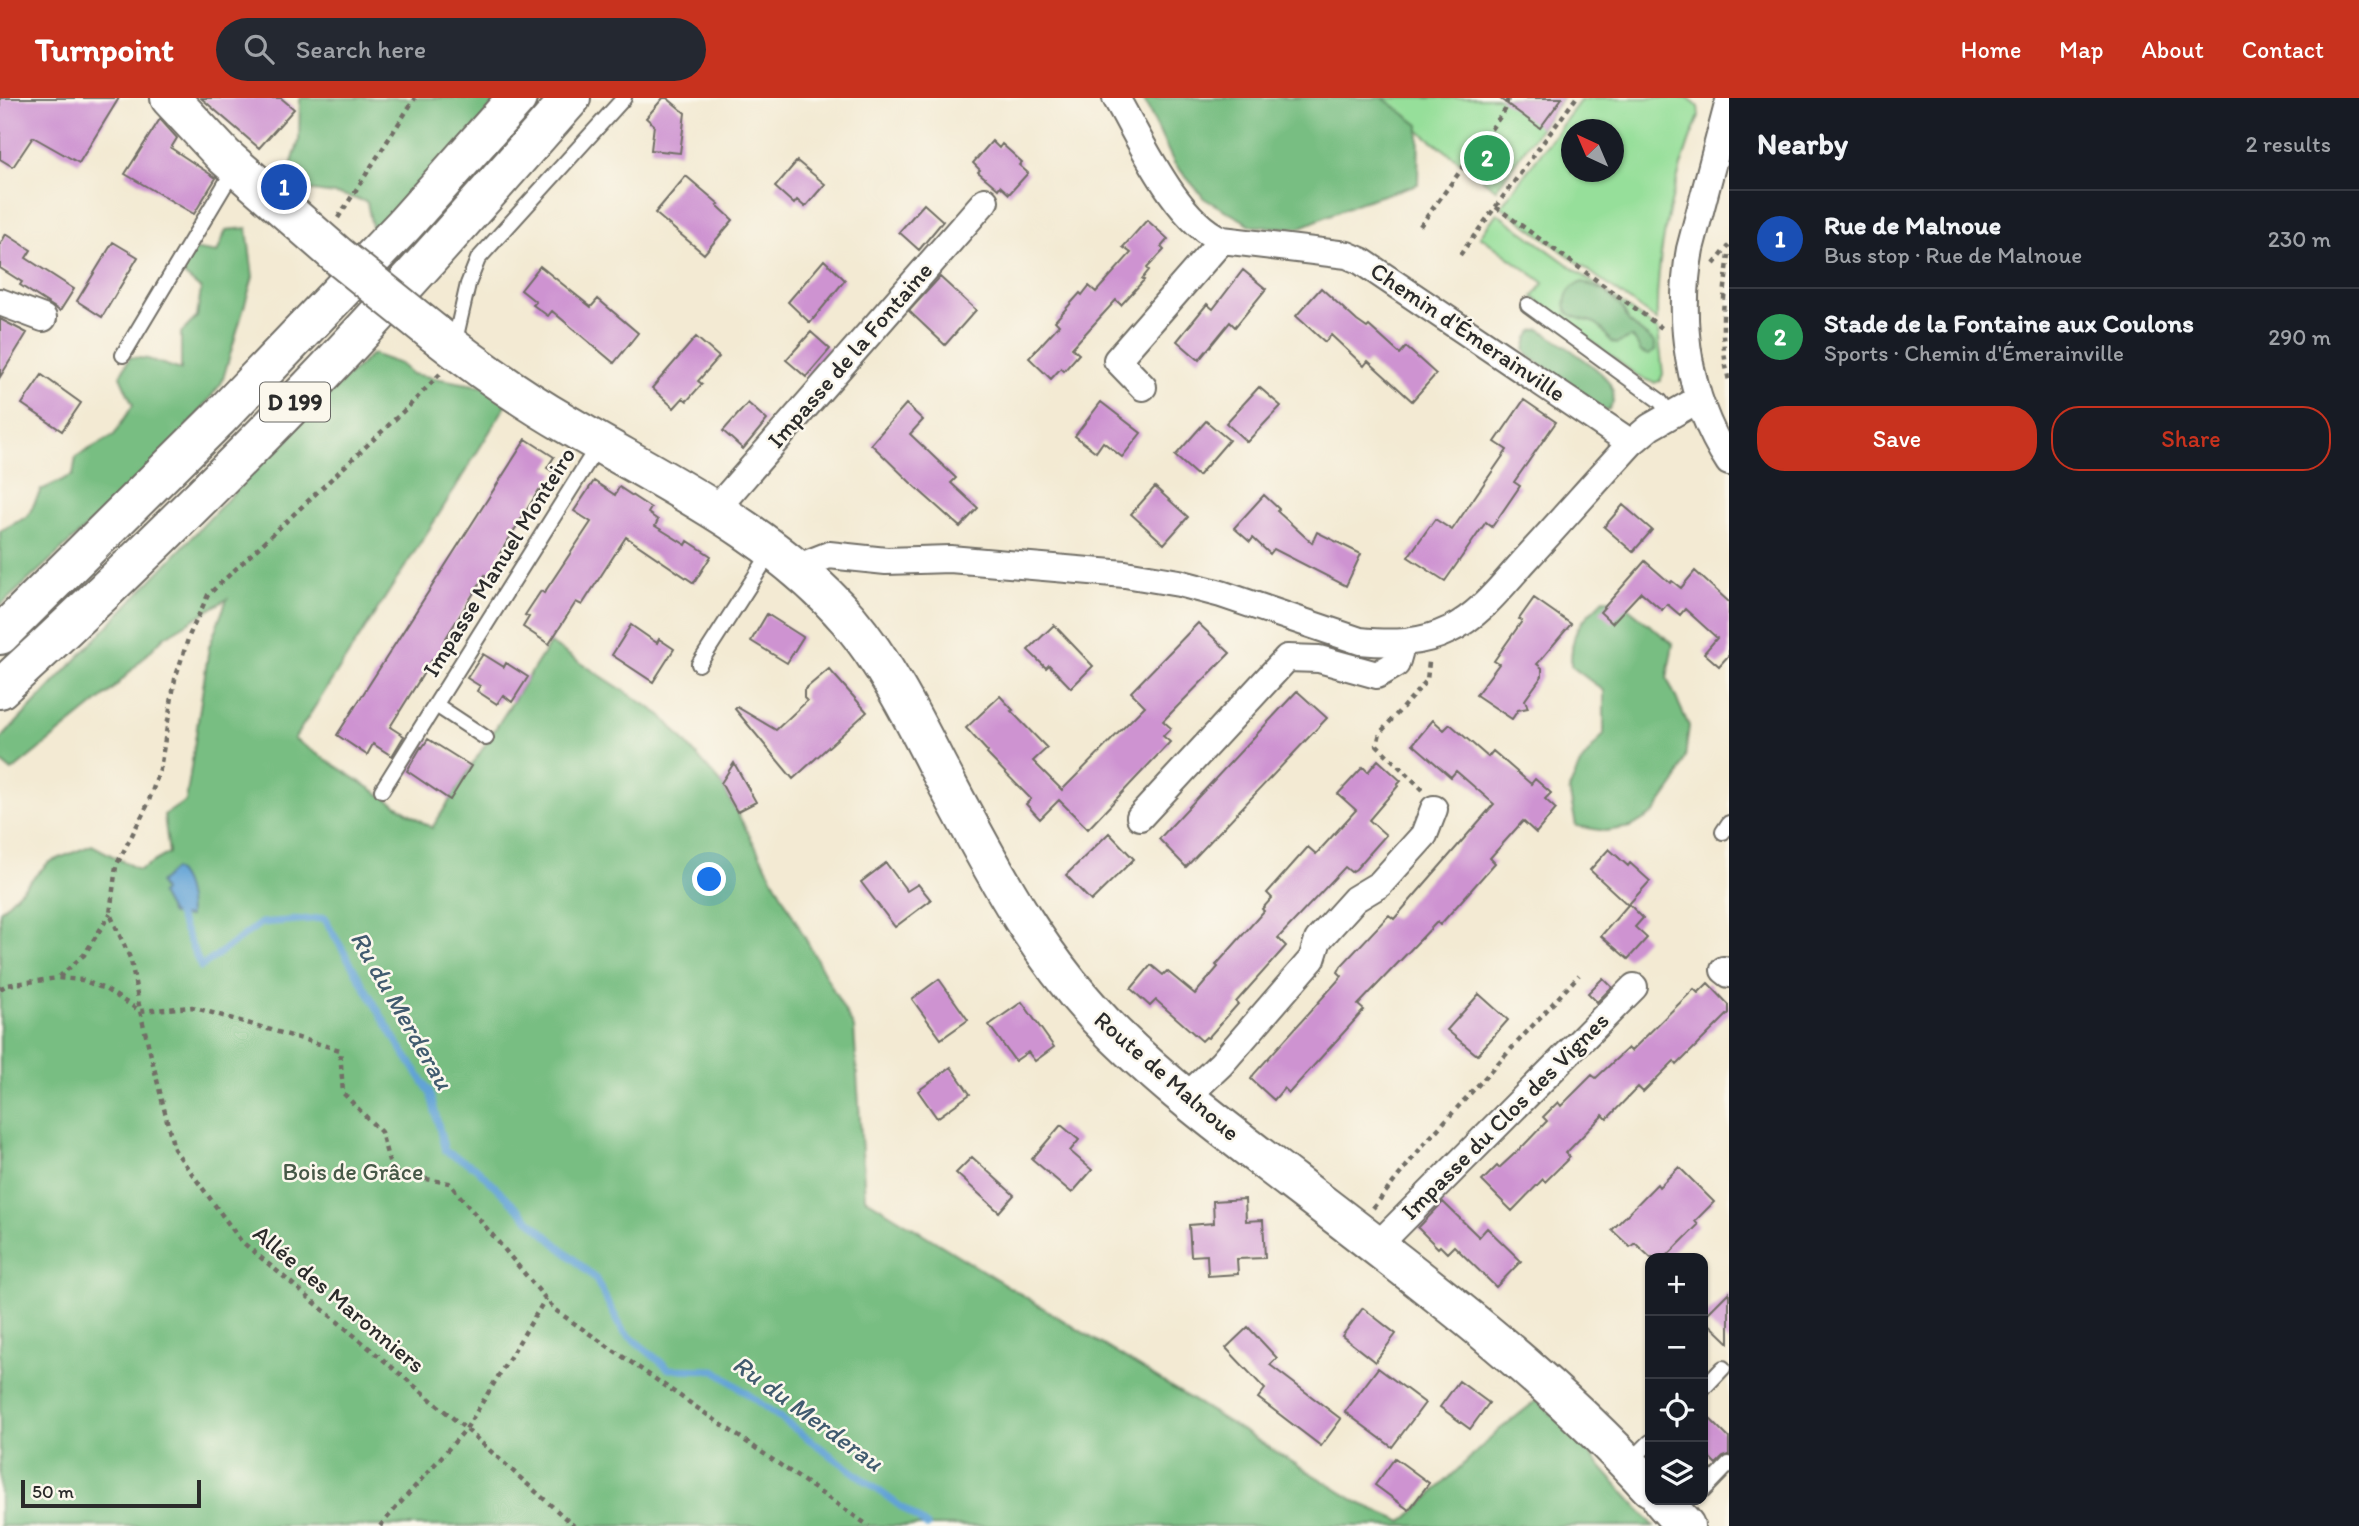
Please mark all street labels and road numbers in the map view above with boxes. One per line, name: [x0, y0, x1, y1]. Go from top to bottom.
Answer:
street label: Chemin d'Émerainville: [1365, 255, 1571, 408]
street label: Impasse de la Fontaine: [761, 256, 938, 454]
road number: D 199: [260, 382, 330, 422]
street label: Impasse Manuel Monteiro: [416, 441, 581, 682]
street label: Route de Malnoue: [1089, 1005, 1246, 1147]
street label: Impasse du Clos des Vignes: [1395, 1006, 1615, 1226]
street label: Allée des Maronniers: [248, 1218, 431, 1379]

